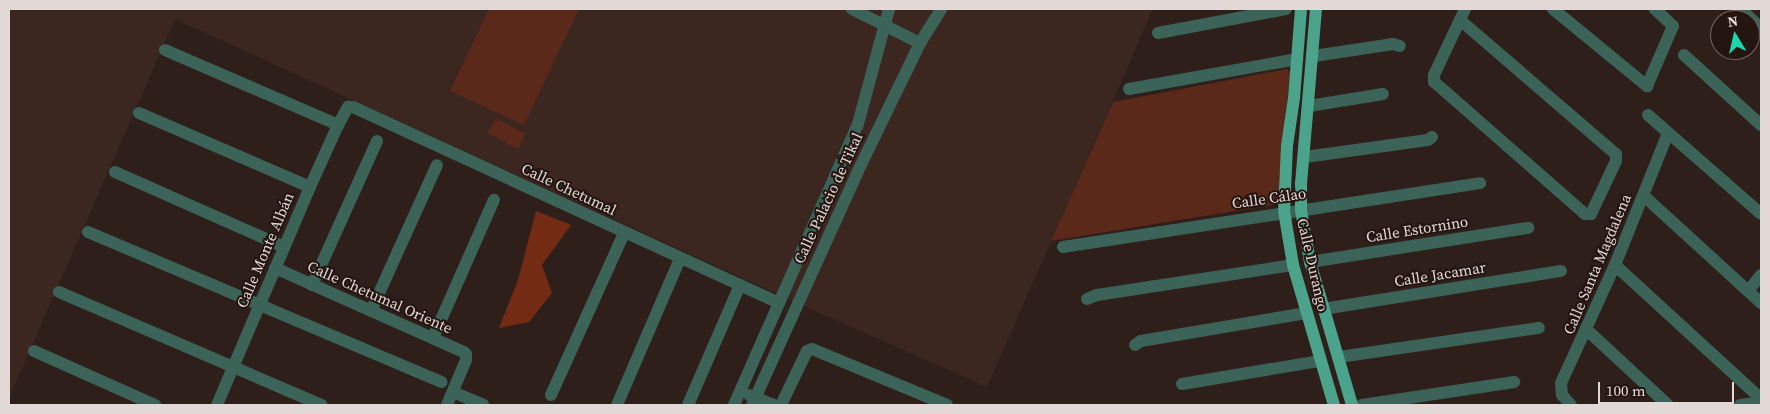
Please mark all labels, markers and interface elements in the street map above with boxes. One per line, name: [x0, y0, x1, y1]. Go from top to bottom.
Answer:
north arrow: [1710, 10, 1760, 60]
text: N: [1726, 10, 1739, 32]
street label: Calle Palacio de Tikal: [790, 130, 866, 266]
street label: Calle Chetumal: [519, 159, 619, 219]
street label: Calle Cálao: [1231, 184, 1307, 212]
street label: Calle Monte Albán: [233, 190, 297, 310]
street label: Calle Santa Magdalena: [1559, 191, 1635, 337]
street label: Calle Estornino: [1365, 212, 1469, 246]
street label: Calle Durango: [1294, 217, 1332, 313]
street label: Calle Chetumal Oriente: [305, 257, 455, 337]
street label: Calle Jacamar: [1393, 258, 1487, 290]
scale bar: [1600, 372, 1736, 404]
text: 100 m: [1606, 380, 1646, 401]

